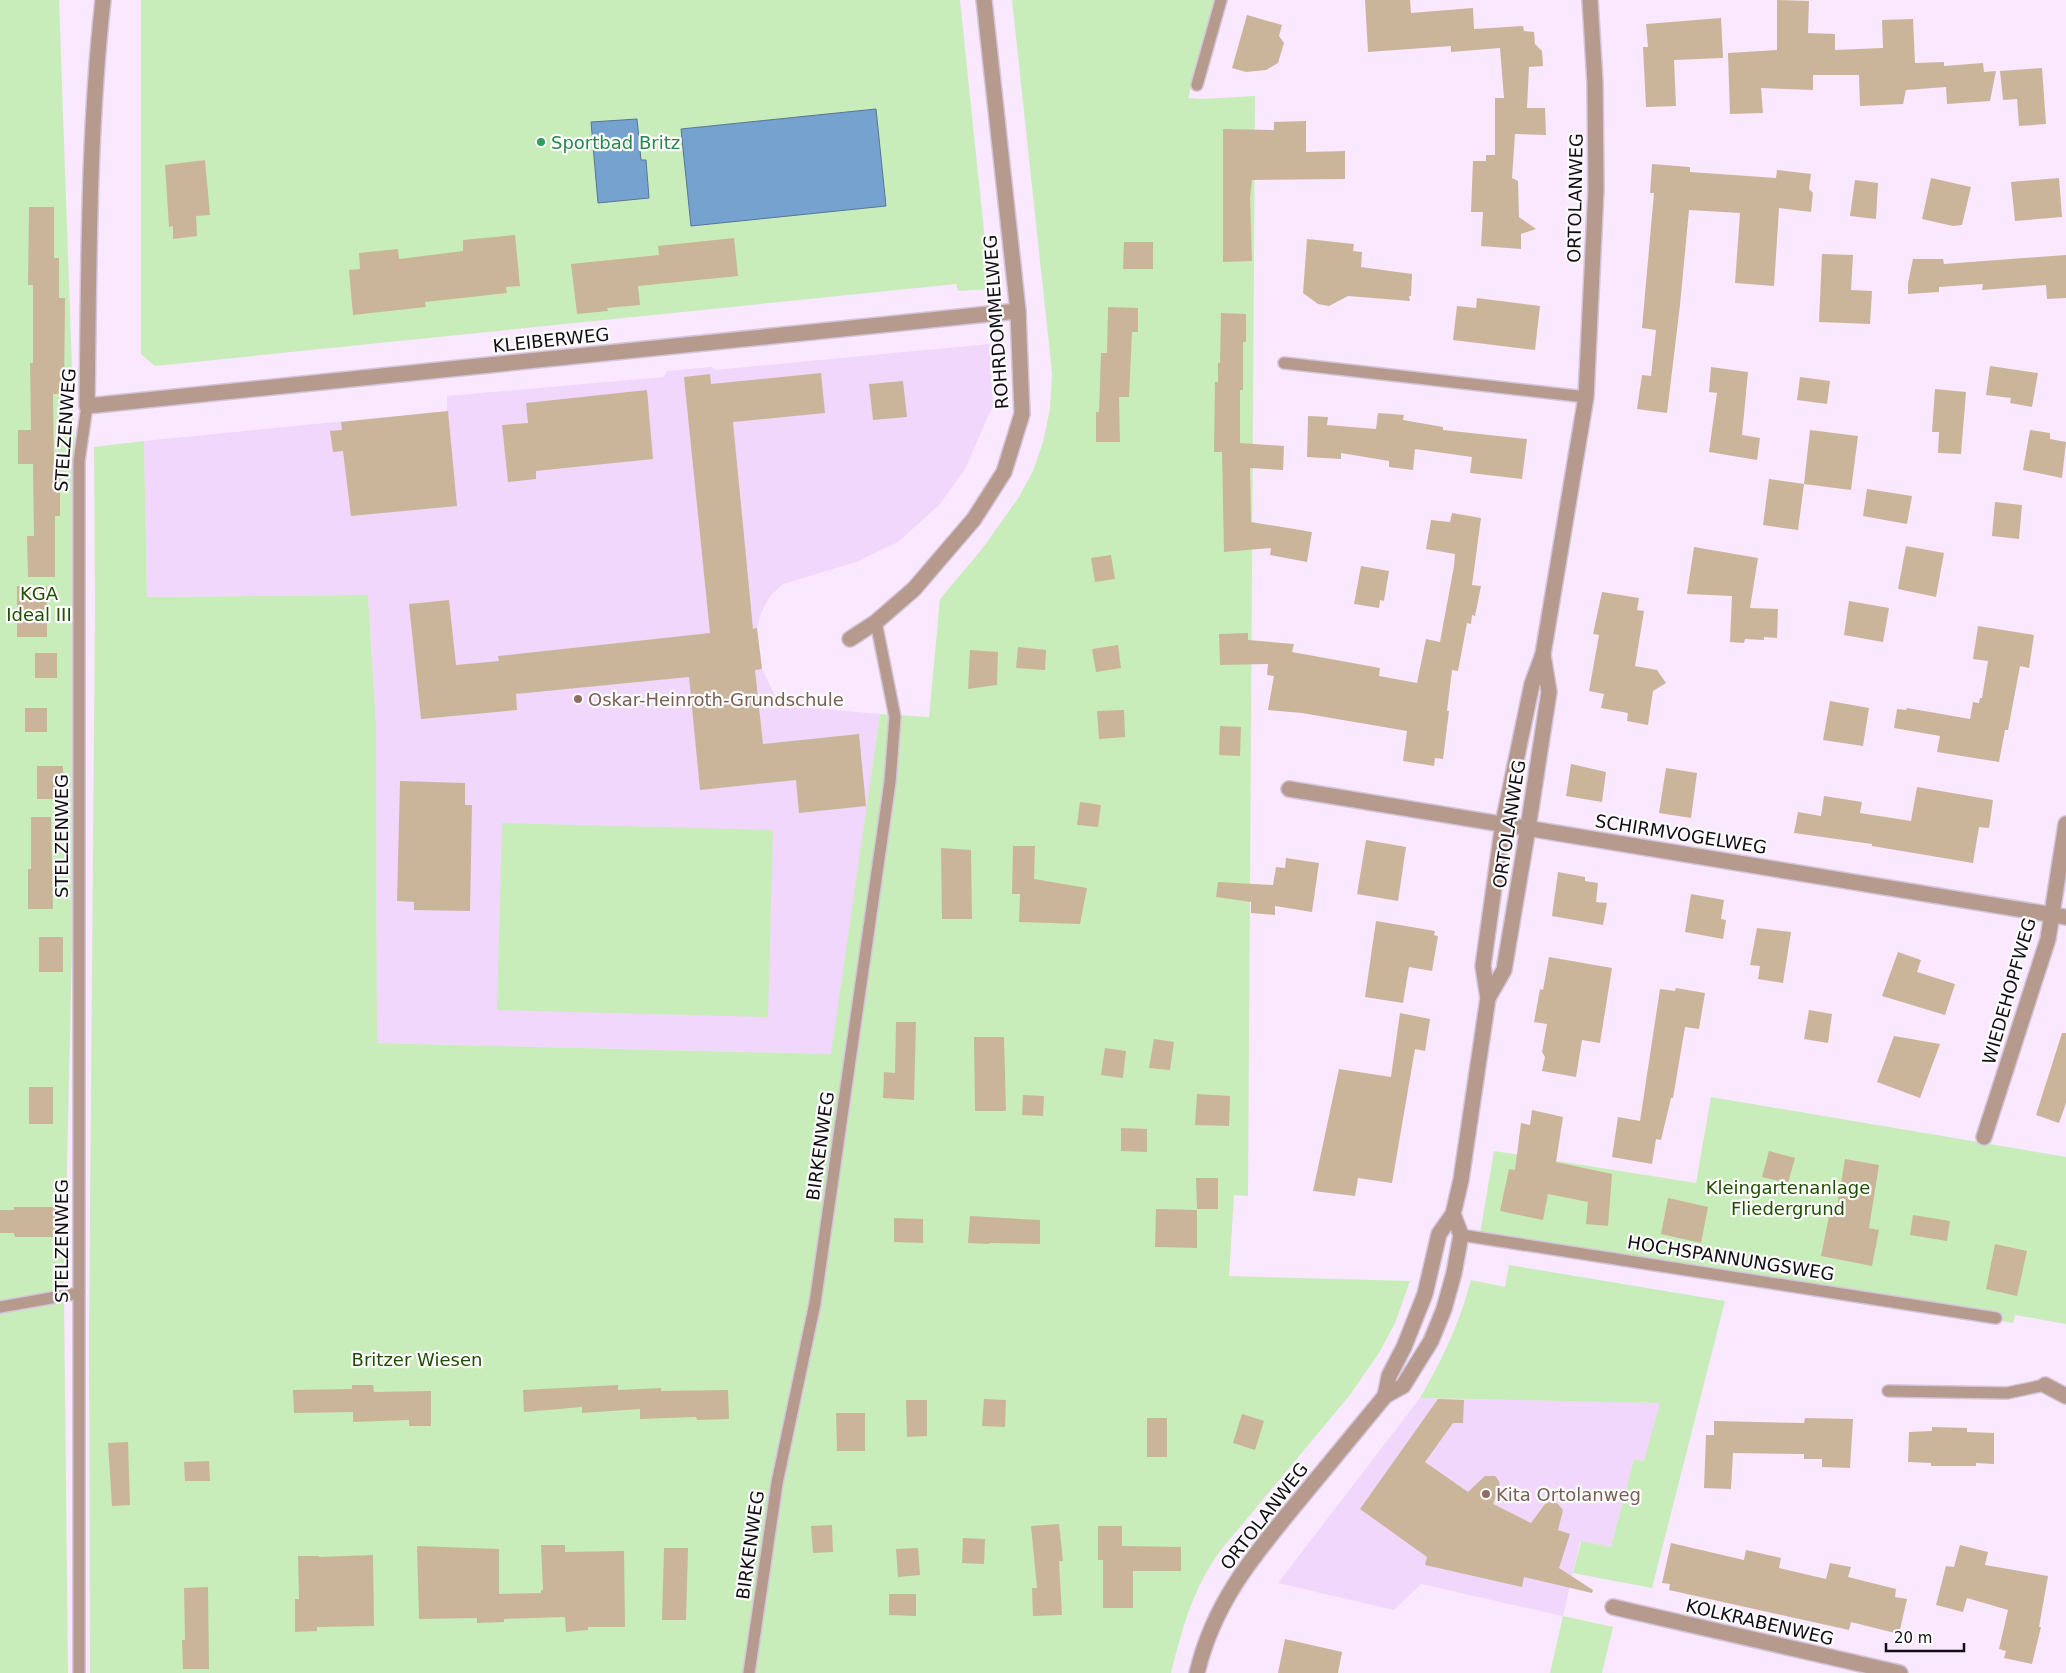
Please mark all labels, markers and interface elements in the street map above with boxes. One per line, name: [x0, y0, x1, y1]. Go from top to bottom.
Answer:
place label: Sportbad Britz: [551, 132, 680, 153]
street label: ORTOLANWEG: [1563, 133, 1587, 263]
marker: Sportbad Britz: [535, 136, 547, 148]
street label: ROHRDOMMELWEG: [979, 234, 1013, 410]
street label: KLEIBERWEG: [492, 323, 610, 357]
street label: STELZENWEG: [50, 367, 80, 493]
park label: KGA Ideal III: [6, 583, 72, 625]
place label: Oskar-Heinroth-Grundschule: [588, 689, 844, 710]
marker: Oskar-Heinroth-Grundschule: [572, 693, 584, 705]
street label: ORTOLANWEG: [1488, 758, 1530, 890]
street label: STELZENWEG: [51, 774, 72, 898]
street label: SCHIRMVOGELWEG: [1593, 810, 1769, 858]
street label: WIEDEHOPFWEG: [1978, 915, 2040, 1067]
street label: BIRKENWEG: [802, 1090, 838, 1202]
park label: Kleingartenanlage Fliedergrund: [1706, 1177, 1870, 1219]
street label: STELZENWEG: [51, 1179, 72, 1303]
street label: HOCHSPANNUNGSWEG: [1626, 1231, 1836, 1285]
park label: Britzer Wiesen: [352, 1349, 482, 1370]
street label: ORTOLANWEG: [1216, 1458, 1312, 1574]
place label: Kita Ortolanweg: [1496, 1484, 1641, 1505]
marker: Kita Ortolanweg: [1480, 1488, 1492, 1500]
street label: BIRKENWEG: [732, 1489, 768, 1601]
street label: KOLKRABENWEG: [1684, 1595, 1836, 1649]
scale bar: [1886, 1620, 1964, 1652]
text: 20 m: [1894, 1629, 1932, 1647]

